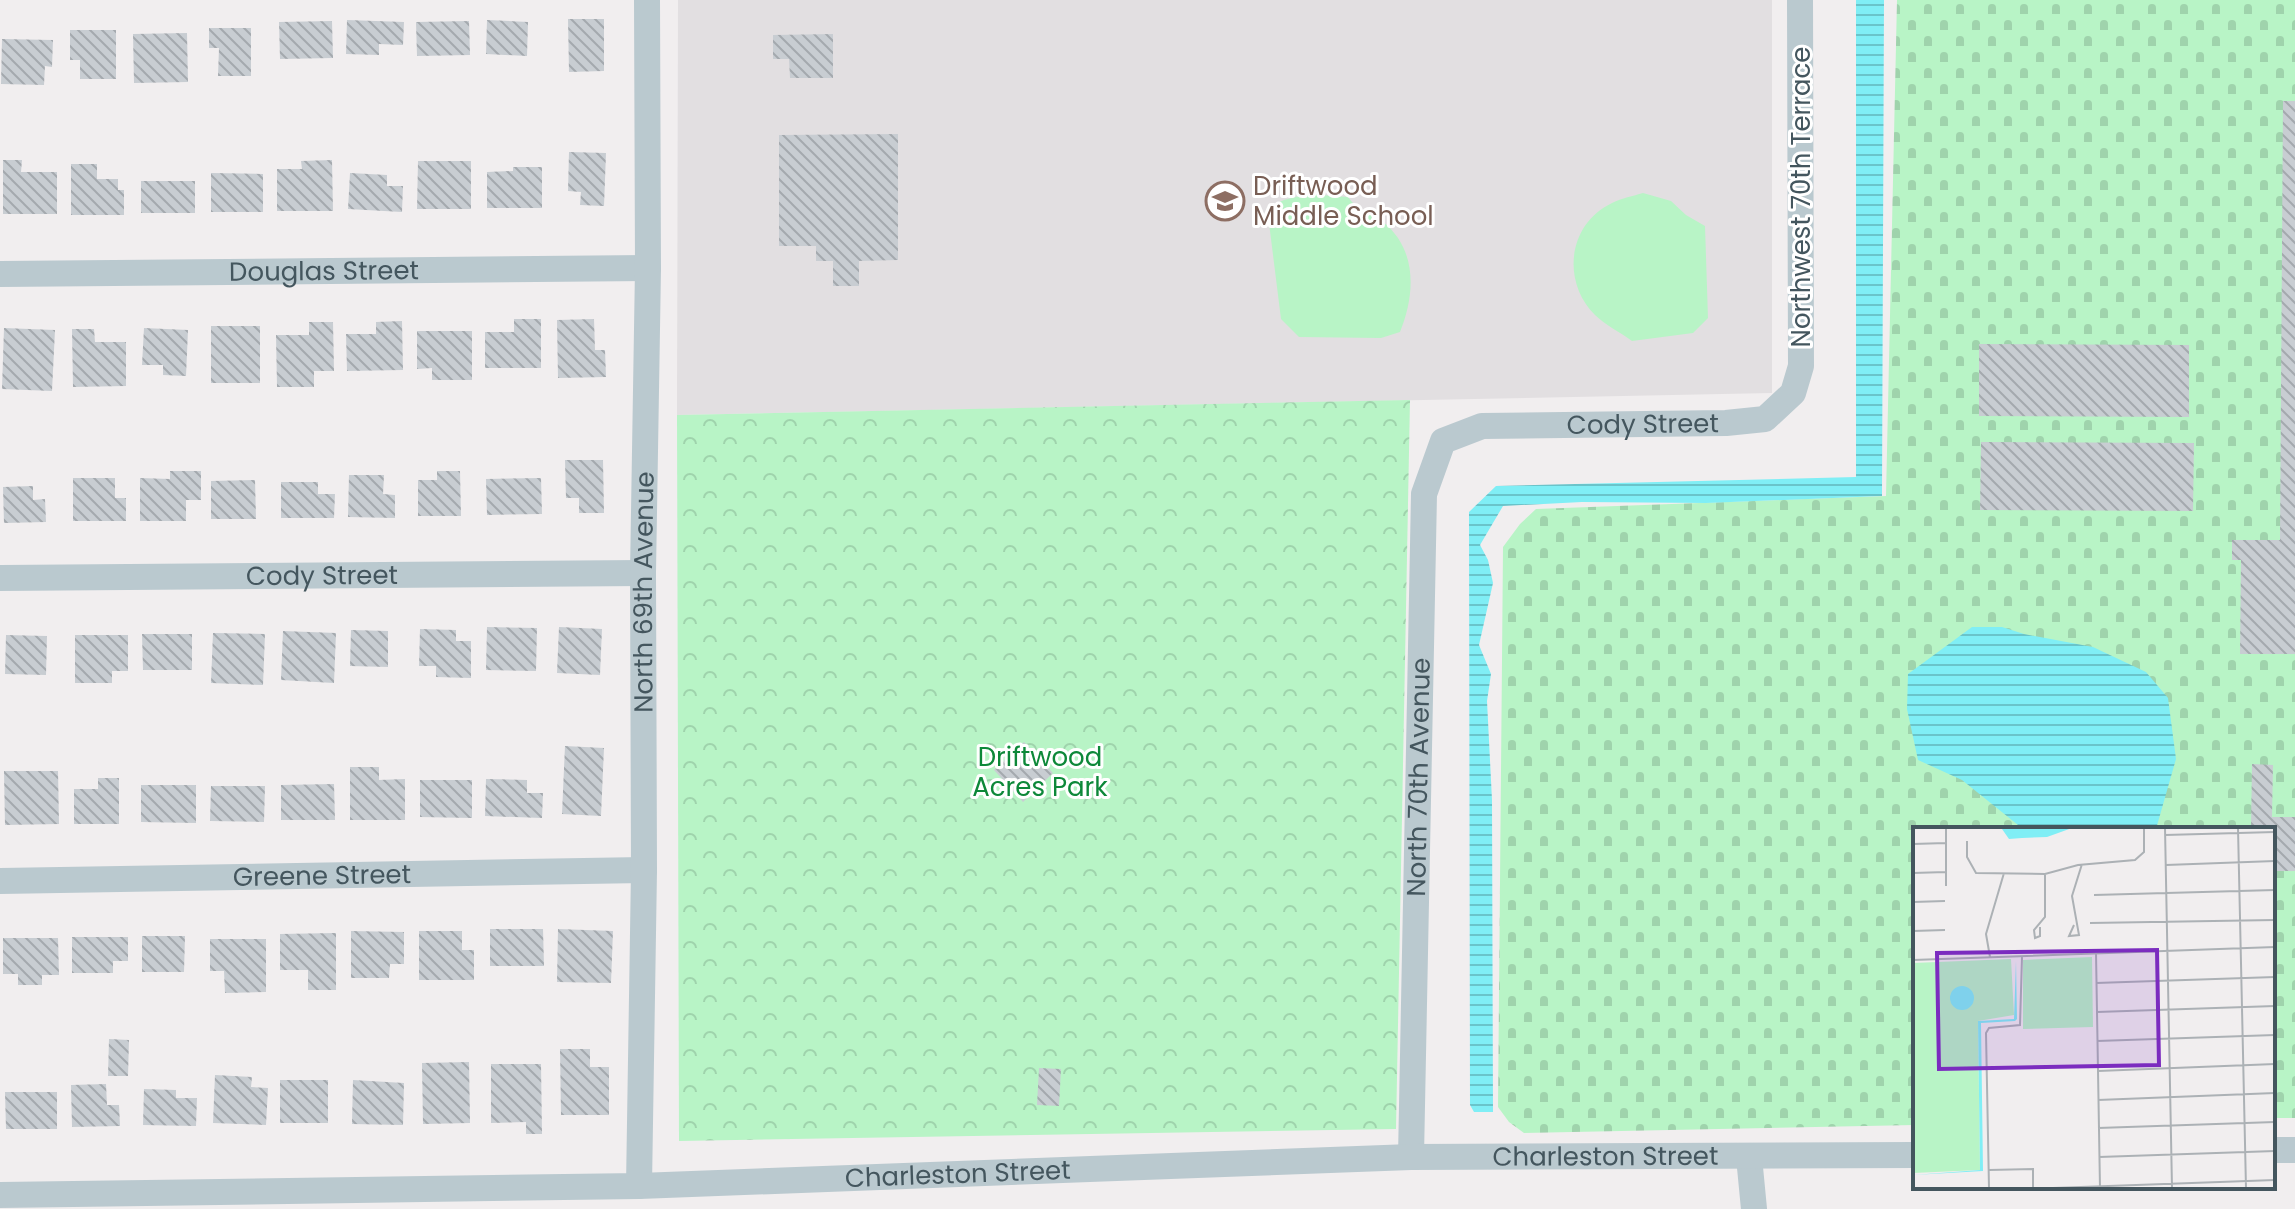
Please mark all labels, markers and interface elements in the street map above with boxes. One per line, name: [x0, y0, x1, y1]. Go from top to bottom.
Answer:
street label: Northwest 70th Terrace: [1783, 47, 1819, 347]
place label: Driftwood Middle School: [1253, 168, 1434, 234]
school or university icon: Driftwood Middle School: [1204, 180, 1246, 222]
street label: Douglas Street: [229, 252, 419, 290]
street label: Cody Street: [1567, 405, 1719, 443]
street label: North 69th Avenue: [625, 471, 663, 713]
street label: Cody Street: [246, 557, 398, 594]
street label: North 70th Avenue: [1398, 657, 1439, 897]
park label: Driftwood Acres Park: [972, 739, 1108, 805]
inset map: [1913, 827, 2275, 1189]
street label: Greene Street: [233, 856, 411, 895]
street label: Charleston Street: [1492, 1138, 1718, 1175]
street label: Charleston Street: [844, 1152, 1071, 1196]

